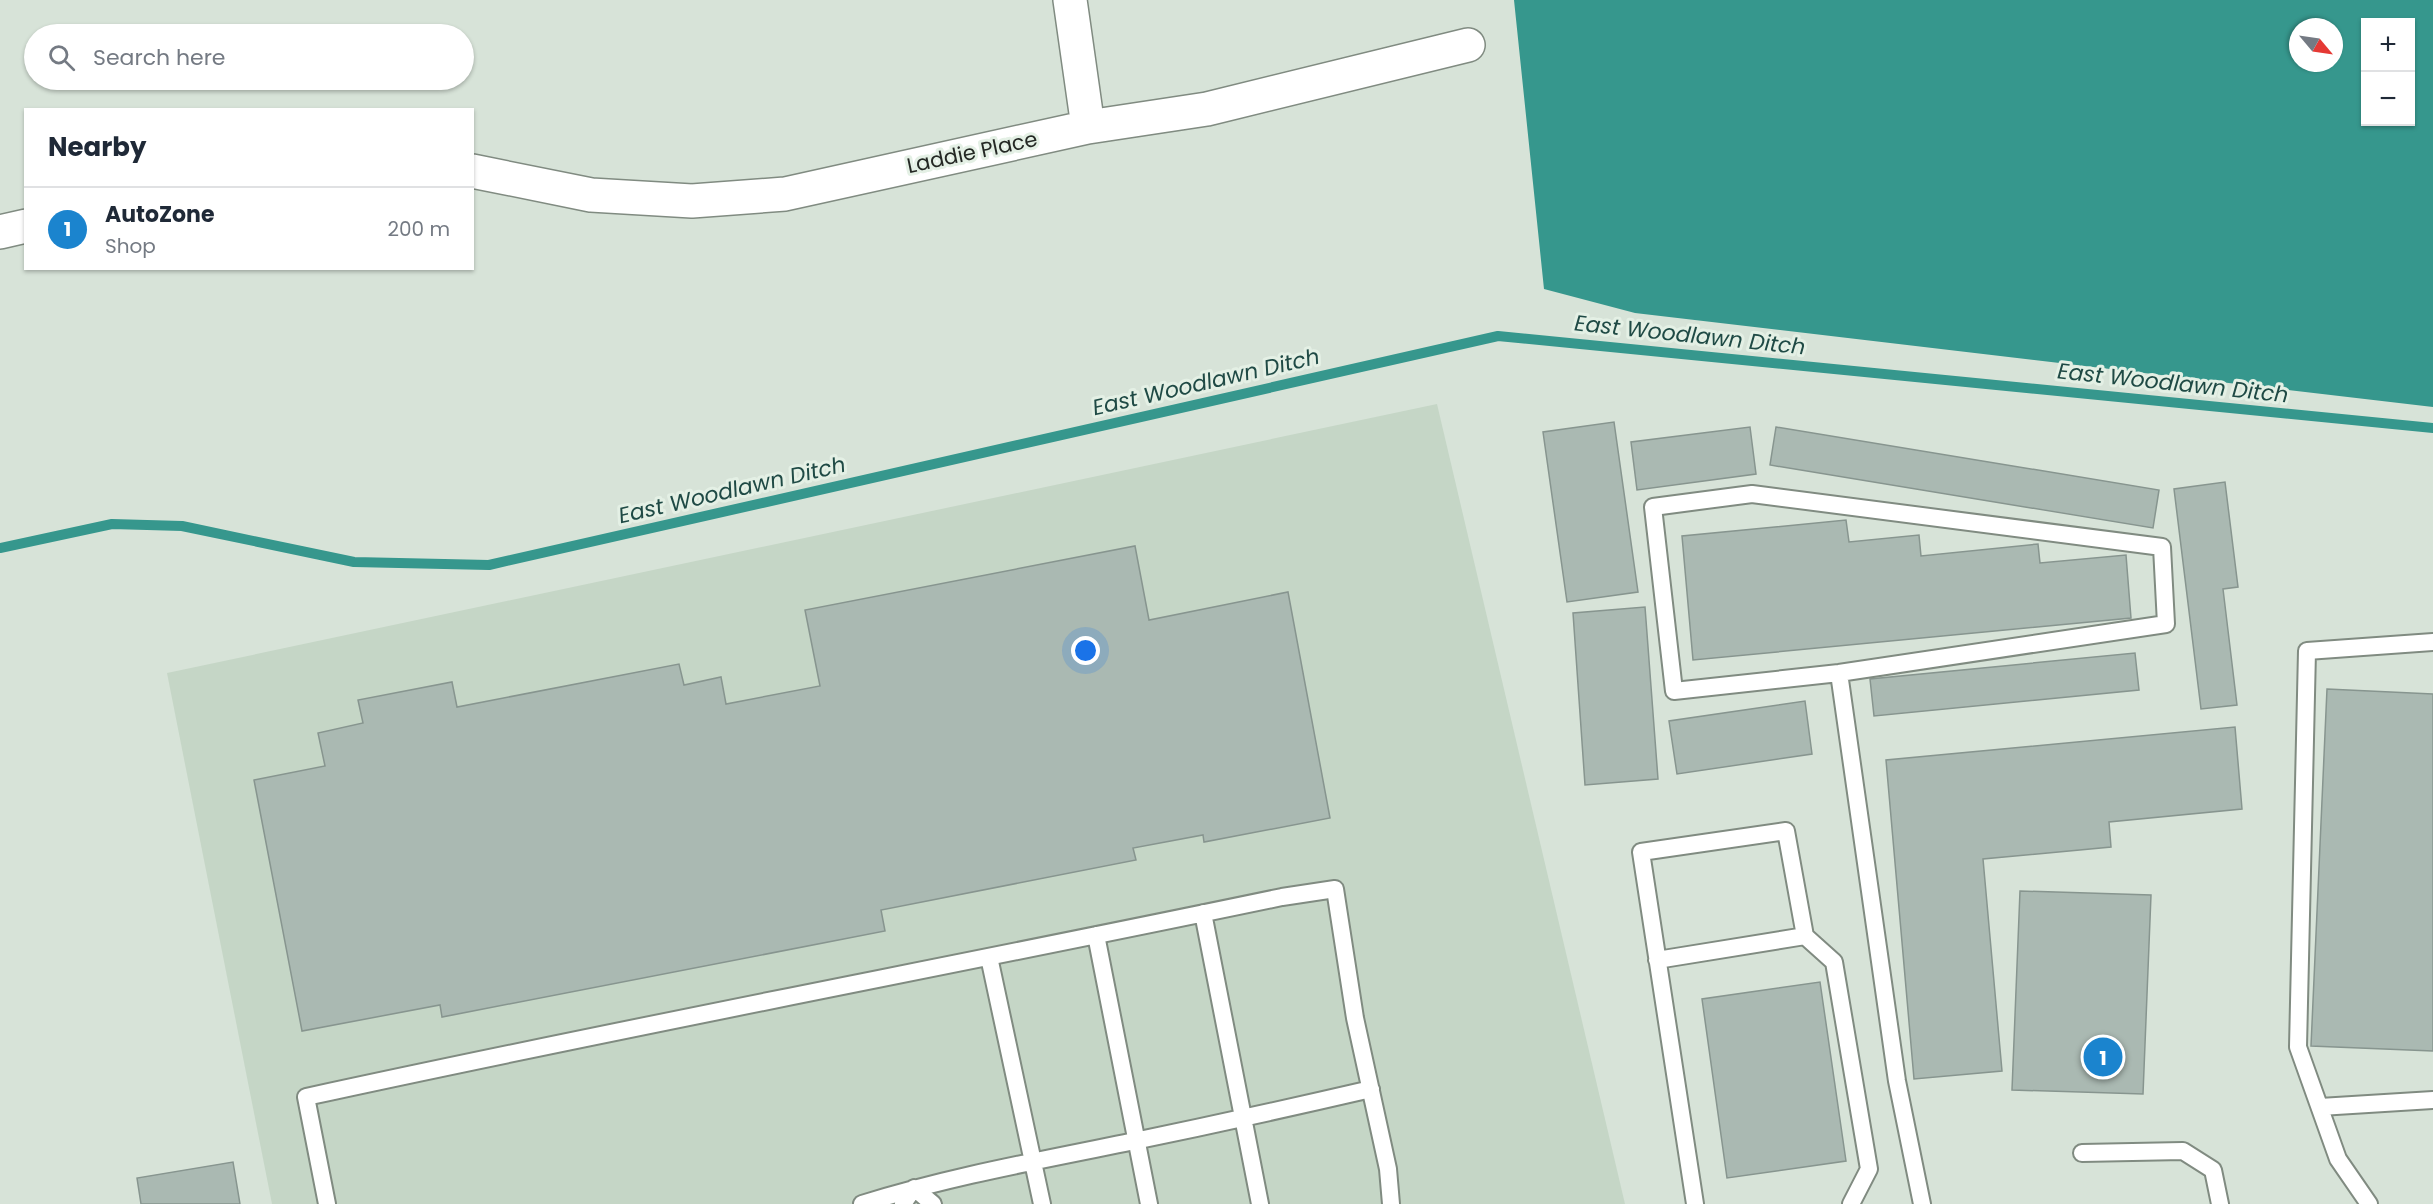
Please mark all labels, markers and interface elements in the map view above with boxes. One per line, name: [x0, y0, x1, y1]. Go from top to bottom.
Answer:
north arrow: [2289, 18, 2343, 72]
map controls: [2361, 18, 2415, 126]
button: +: [2361, 18, 2415, 72]
search box: [24, 24, 474, 90]
icon: search: [45, 41, 78, 74]
text: Search here: [93, 42, 226, 73]
button: −: [2361, 72, 2415, 126]
street label: Laddie Place: [904, 124, 1040, 180]
text: Nearby: [48, 129, 146, 165]
text: AutoZone: [105, 199, 215, 230]
text: 1: [64, 215, 71, 243]
text: 200 m: [387, 215, 450, 243]
text: Shop: [105, 232, 156, 260]
water label: East Woodlawn Ditch: [1573, 307, 1807, 363]
water label: East Woodlawn Ditch: [1089, 341, 1323, 423]
water label: East Woodlawn Ditch: [2056, 355, 2290, 411]
water label: East Woodlawn Ditch: [615, 449, 849, 531]
your location: [1071, 636, 1100, 665]
pin: 1: [2084, 1034, 2122, 1080]

